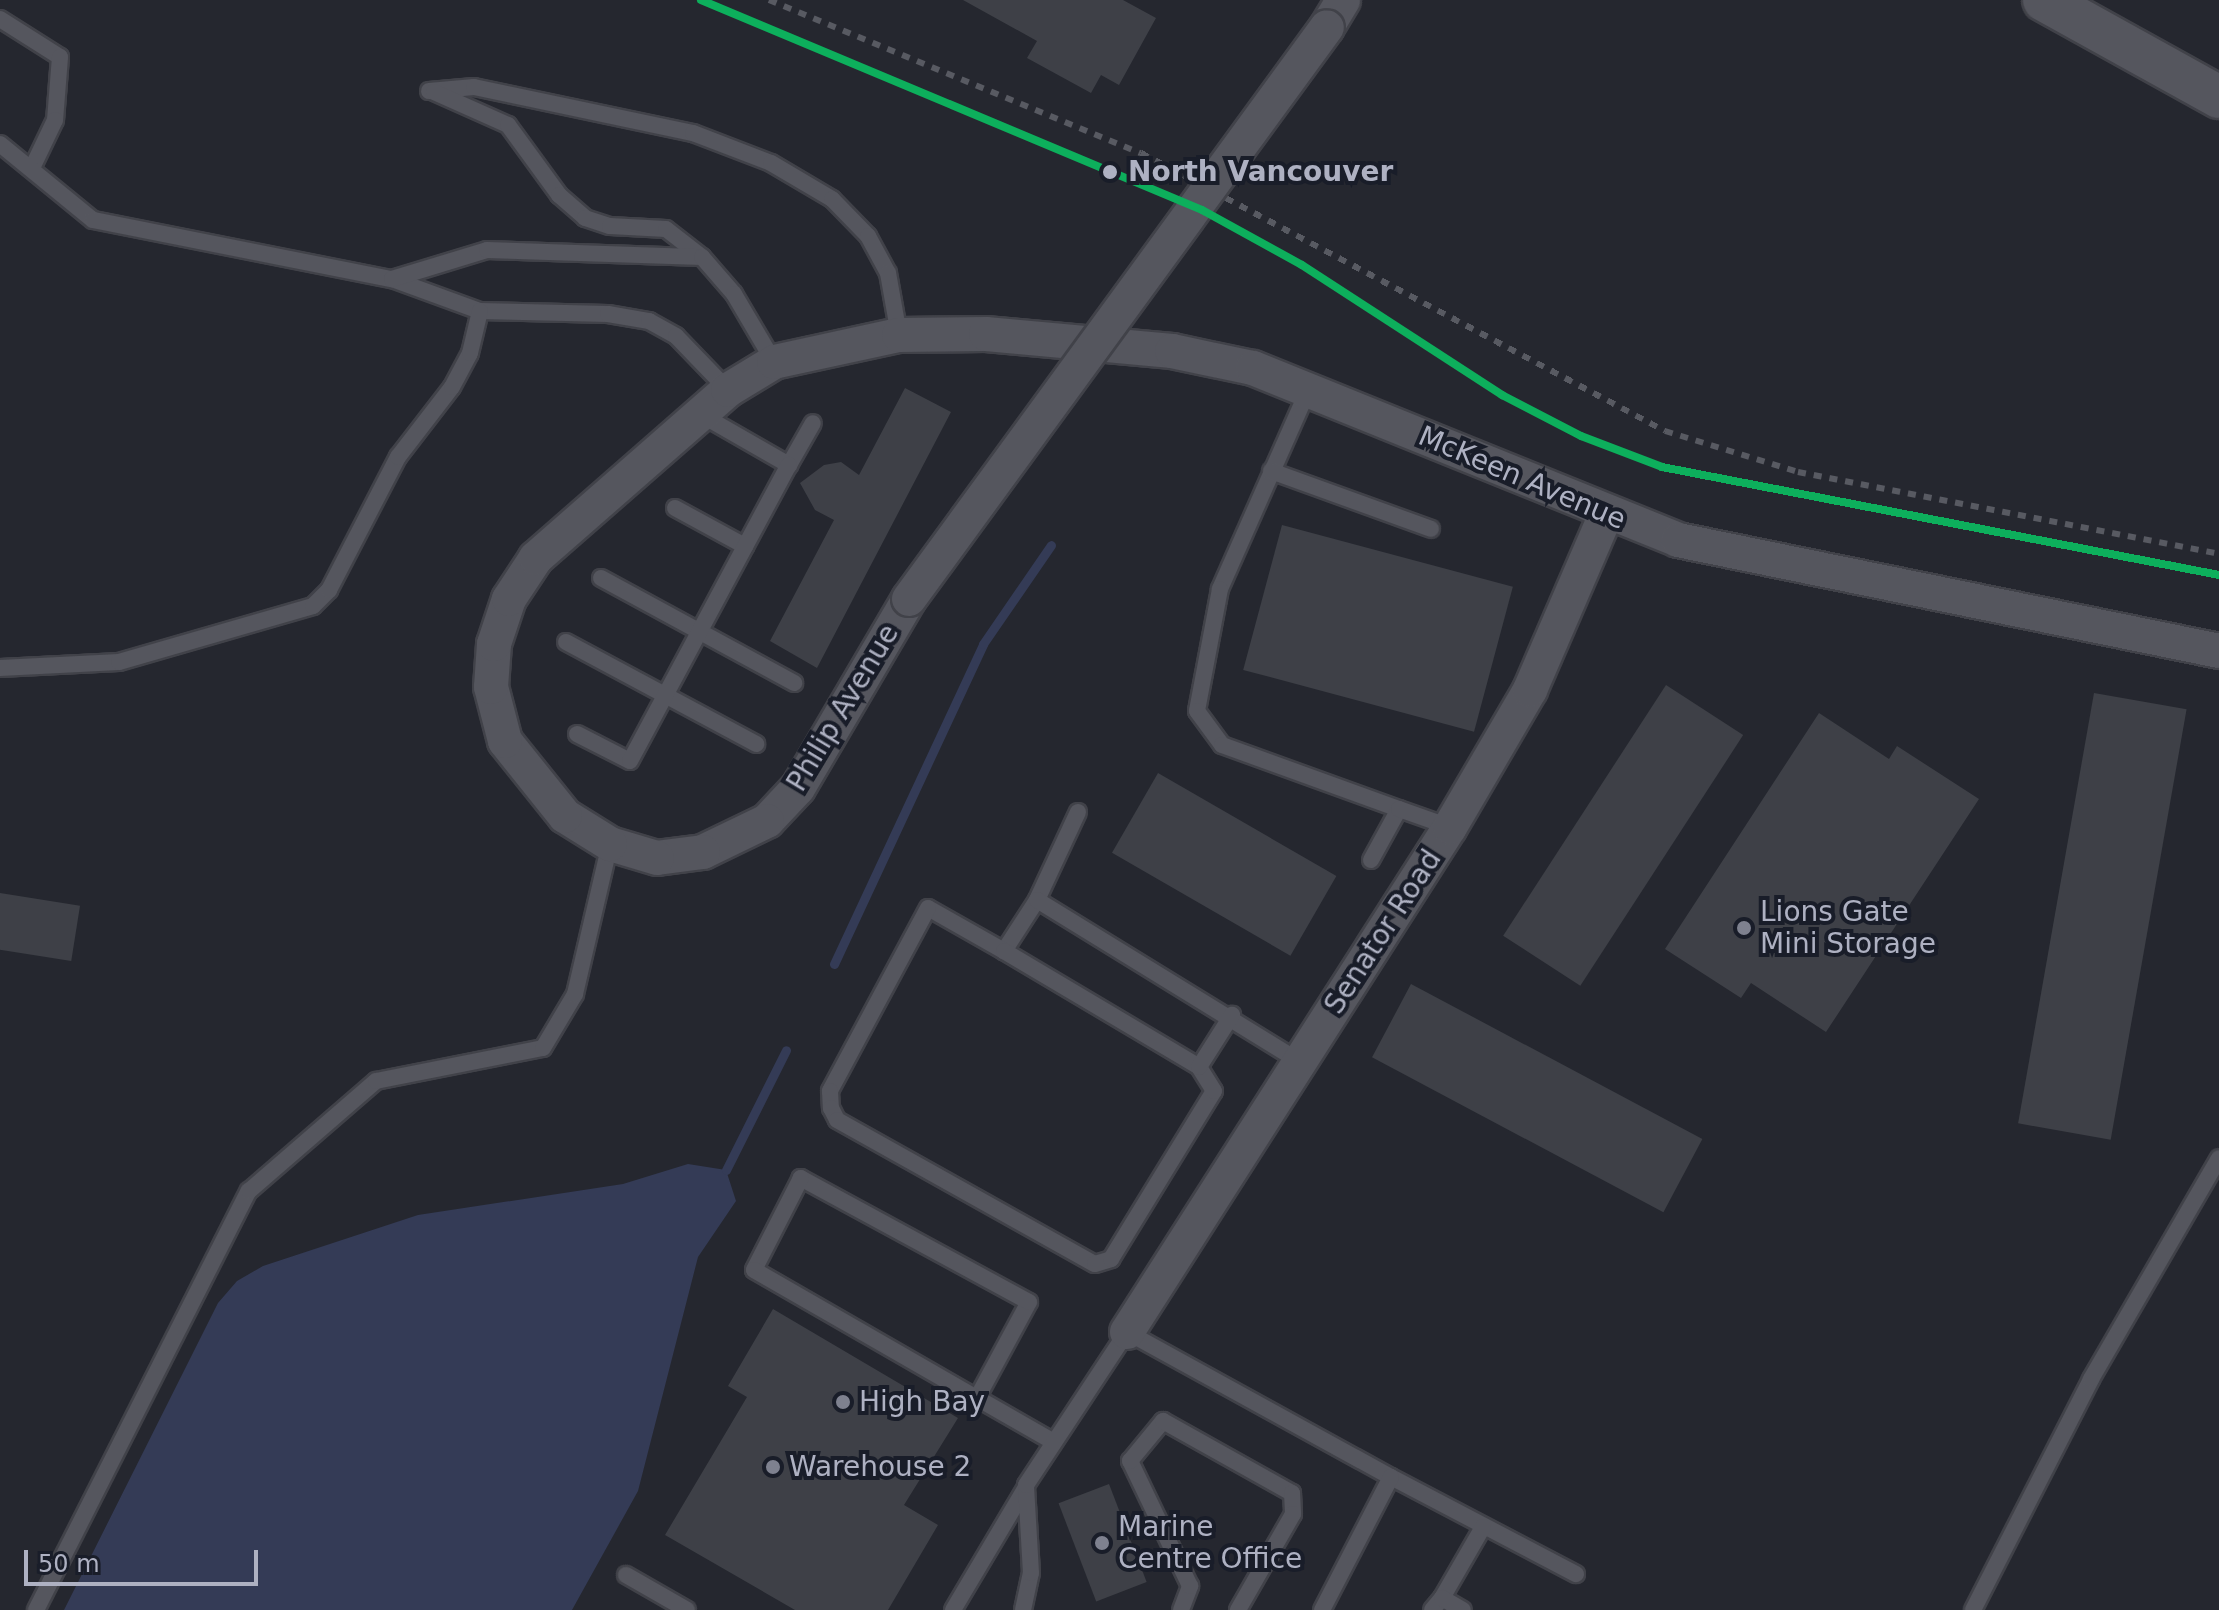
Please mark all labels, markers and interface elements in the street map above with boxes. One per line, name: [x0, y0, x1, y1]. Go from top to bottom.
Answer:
place label: North Vancouver: [1128, 155, 1393, 189]
marker: North Vancouver: [1099, 161, 1121, 183]
street label: McKeen Avenue: [1413, 419, 1631, 537]
street label: Philip Avenue: [780, 618, 906, 798]
street label: Senator Road: [1318, 844, 1448, 1020]
place label: Lions Gate Mini Storage: [1760, 895, 1936, 961]
marker: Lions Gate Mini Storage: [1735, 919, 1753, 937]
place label: High Bay: [859, 1385, 985, 1419]
marker: High Bay: [834, 1393, 852, 1411]
place label: Warehouse 2: [789, 1450, 971, 1484]
marker: Warehouse 2: [764, 1458, 782, 1476]
place label: Marine Centre Office: [1118, 1510, 1302, 1576]
scale bar: [28, 1534, 262, 1584]
marker: Marine Centre Office: [1093, 1534, 1111, 1552]
text: 50 m: [38, 1550, 100, 1578]

